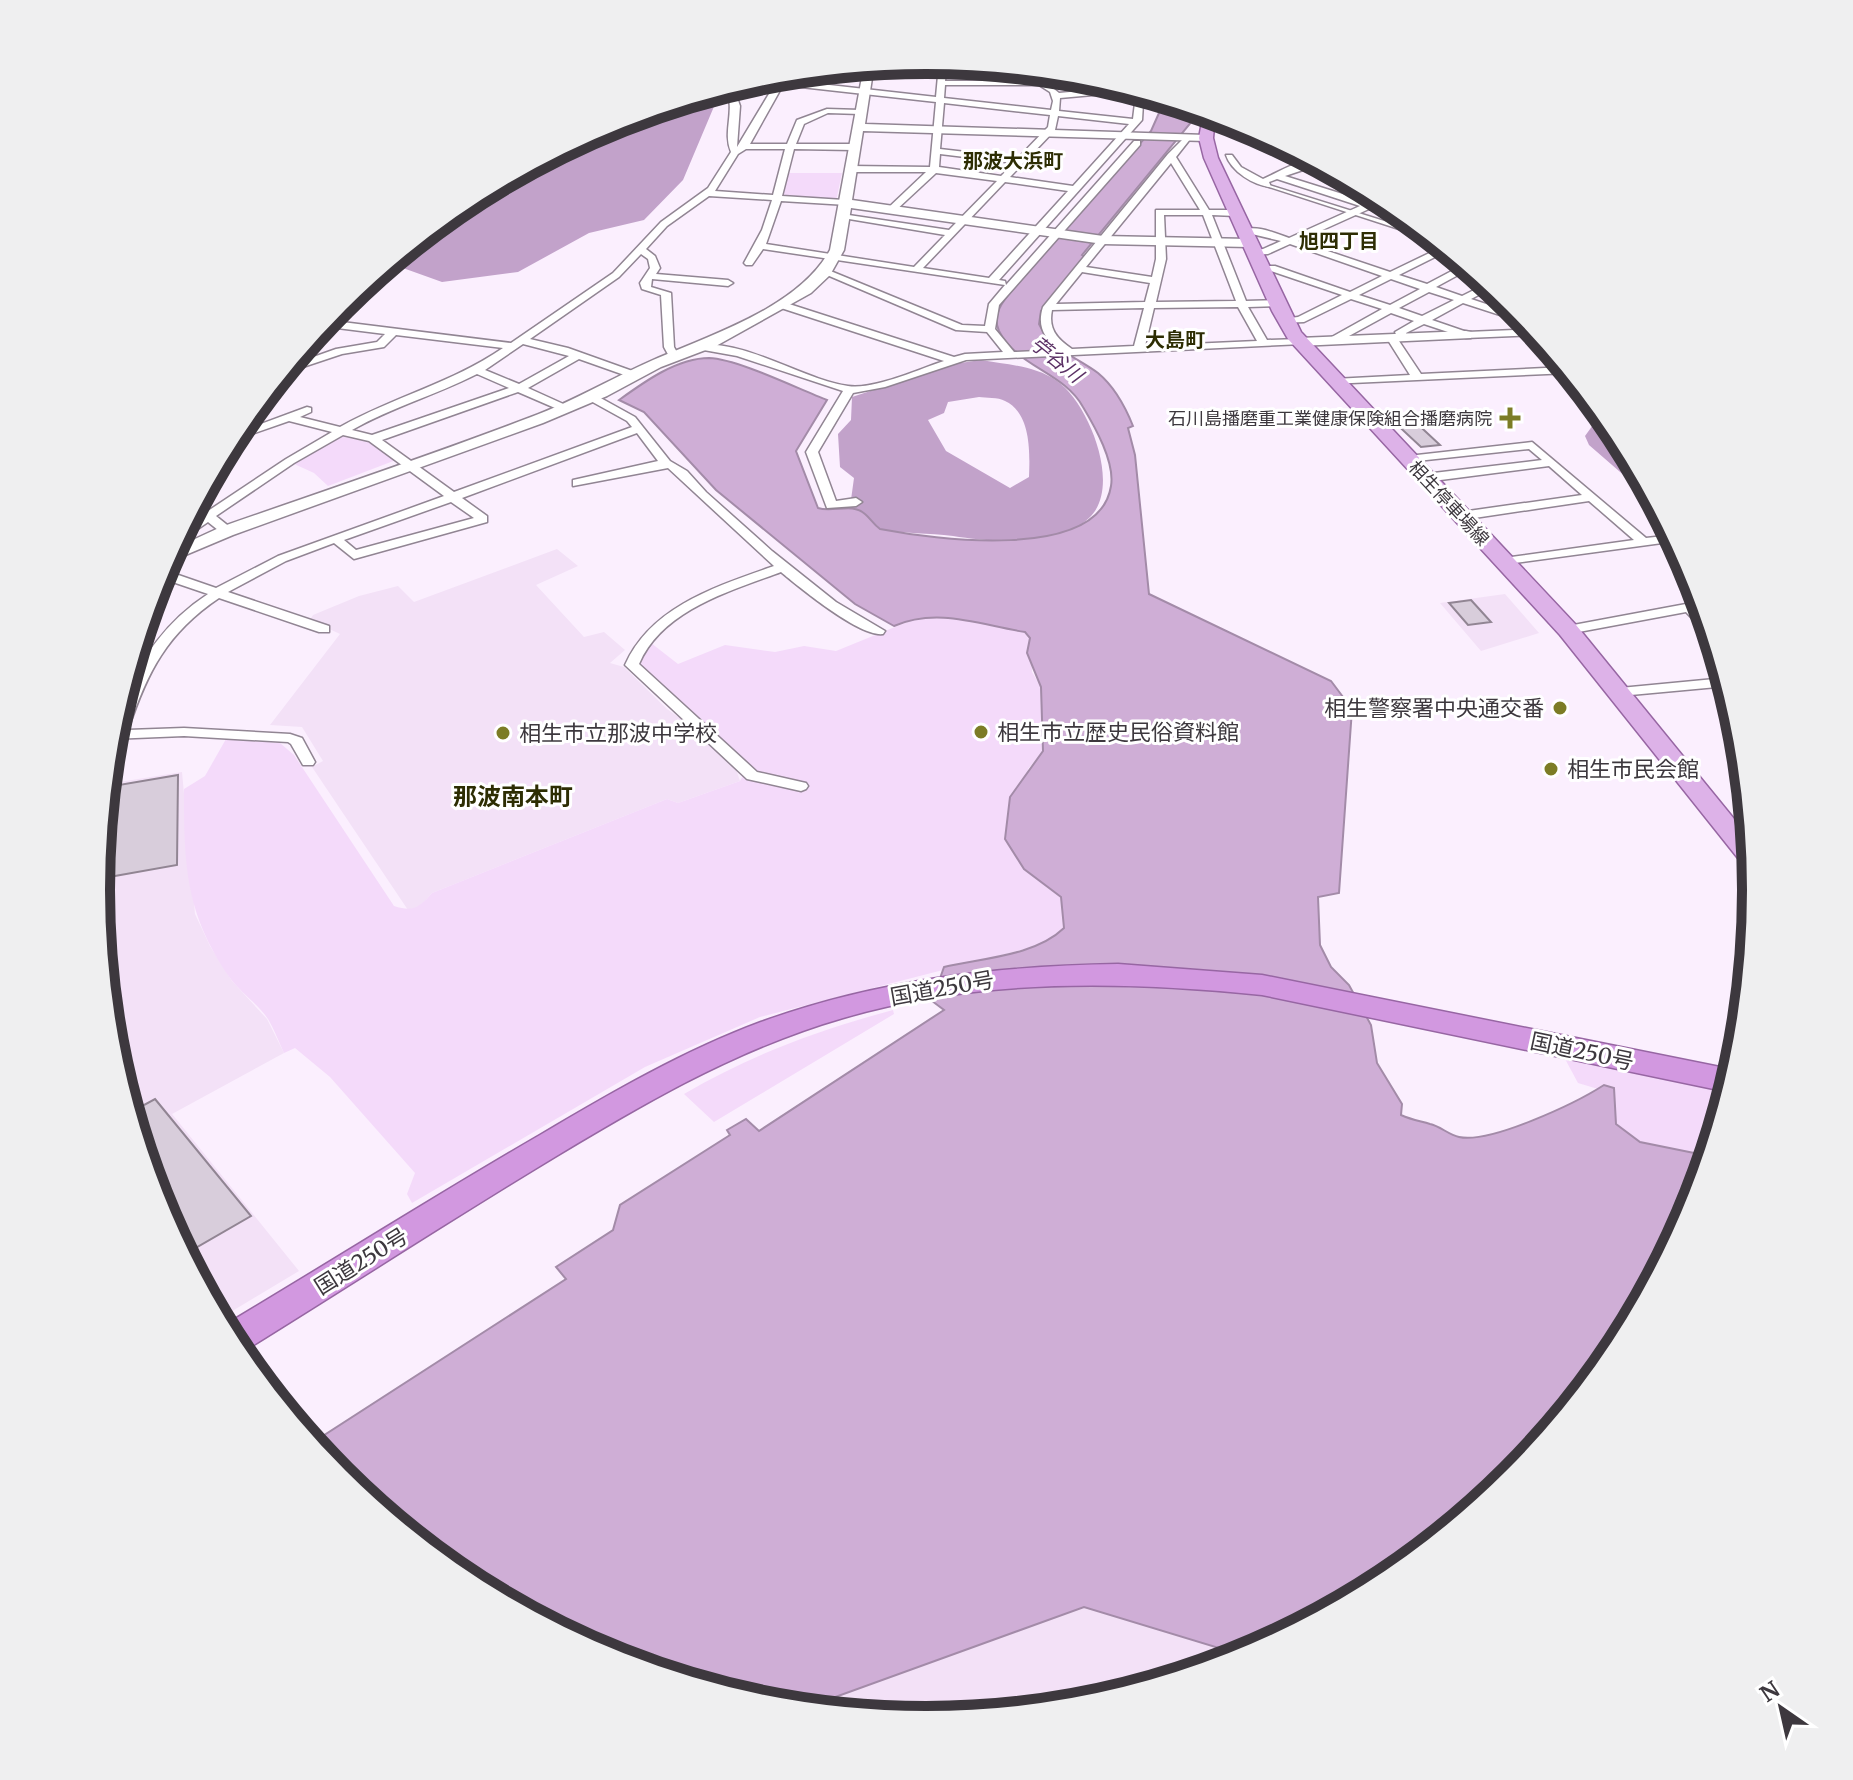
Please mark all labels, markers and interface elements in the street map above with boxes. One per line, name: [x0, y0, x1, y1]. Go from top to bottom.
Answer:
district label: 那波大浜町: [963, 148, 1063, 173]
district label: 旭四丁目: [1299, 228, 1379, 253]
district label: 大島町: [1145, 327, 1205, 352]
water label: 苧谷川: [1026, 330, 1090, 389]
place label: 石川島播磨重工業健康保険組合播磨病院: [1168, 407, 1492, 430]
marker: 石川島播磨重工業健康保険組合播磨病院: [1499, 407, 1521, 429]
street label: 相生停車場線: [1404, 456, 1494, 550]
place label: 相生警察署中央通交番: [1324, 694, 1544, 722]
marker: 相生警察署中央通交番: [1551, 699, 1569, 717]
place label: 相生市立歴史民俗資料館: [997, 718, 1239, 746]
place label: 相生市立那波中学校: [519, 719, 717, 747]
marker: 相生市立歴史民俗資料館: [972, 723, 990, 741]
marker: 相生市立那波中学校: [494, 724, 512, 742]
place label: 相生市民会館: [1567, 755, 1699, 783]
marker: 相生市民会館: [1542, 760, 1560, 778]
district label: 那波南本町: [453, 781, 573, 812]
street label: 国道250号: [888, 965, 996, 1011]
street label: 国道250号: [1528, 1026, 1636, 1076]
street label: 国道250号: [309, 1221, 413, 1301]
north arrow: [1741, 1668, 1821, 1748]
text: N: [1755, 1675, 1785, 1708]

